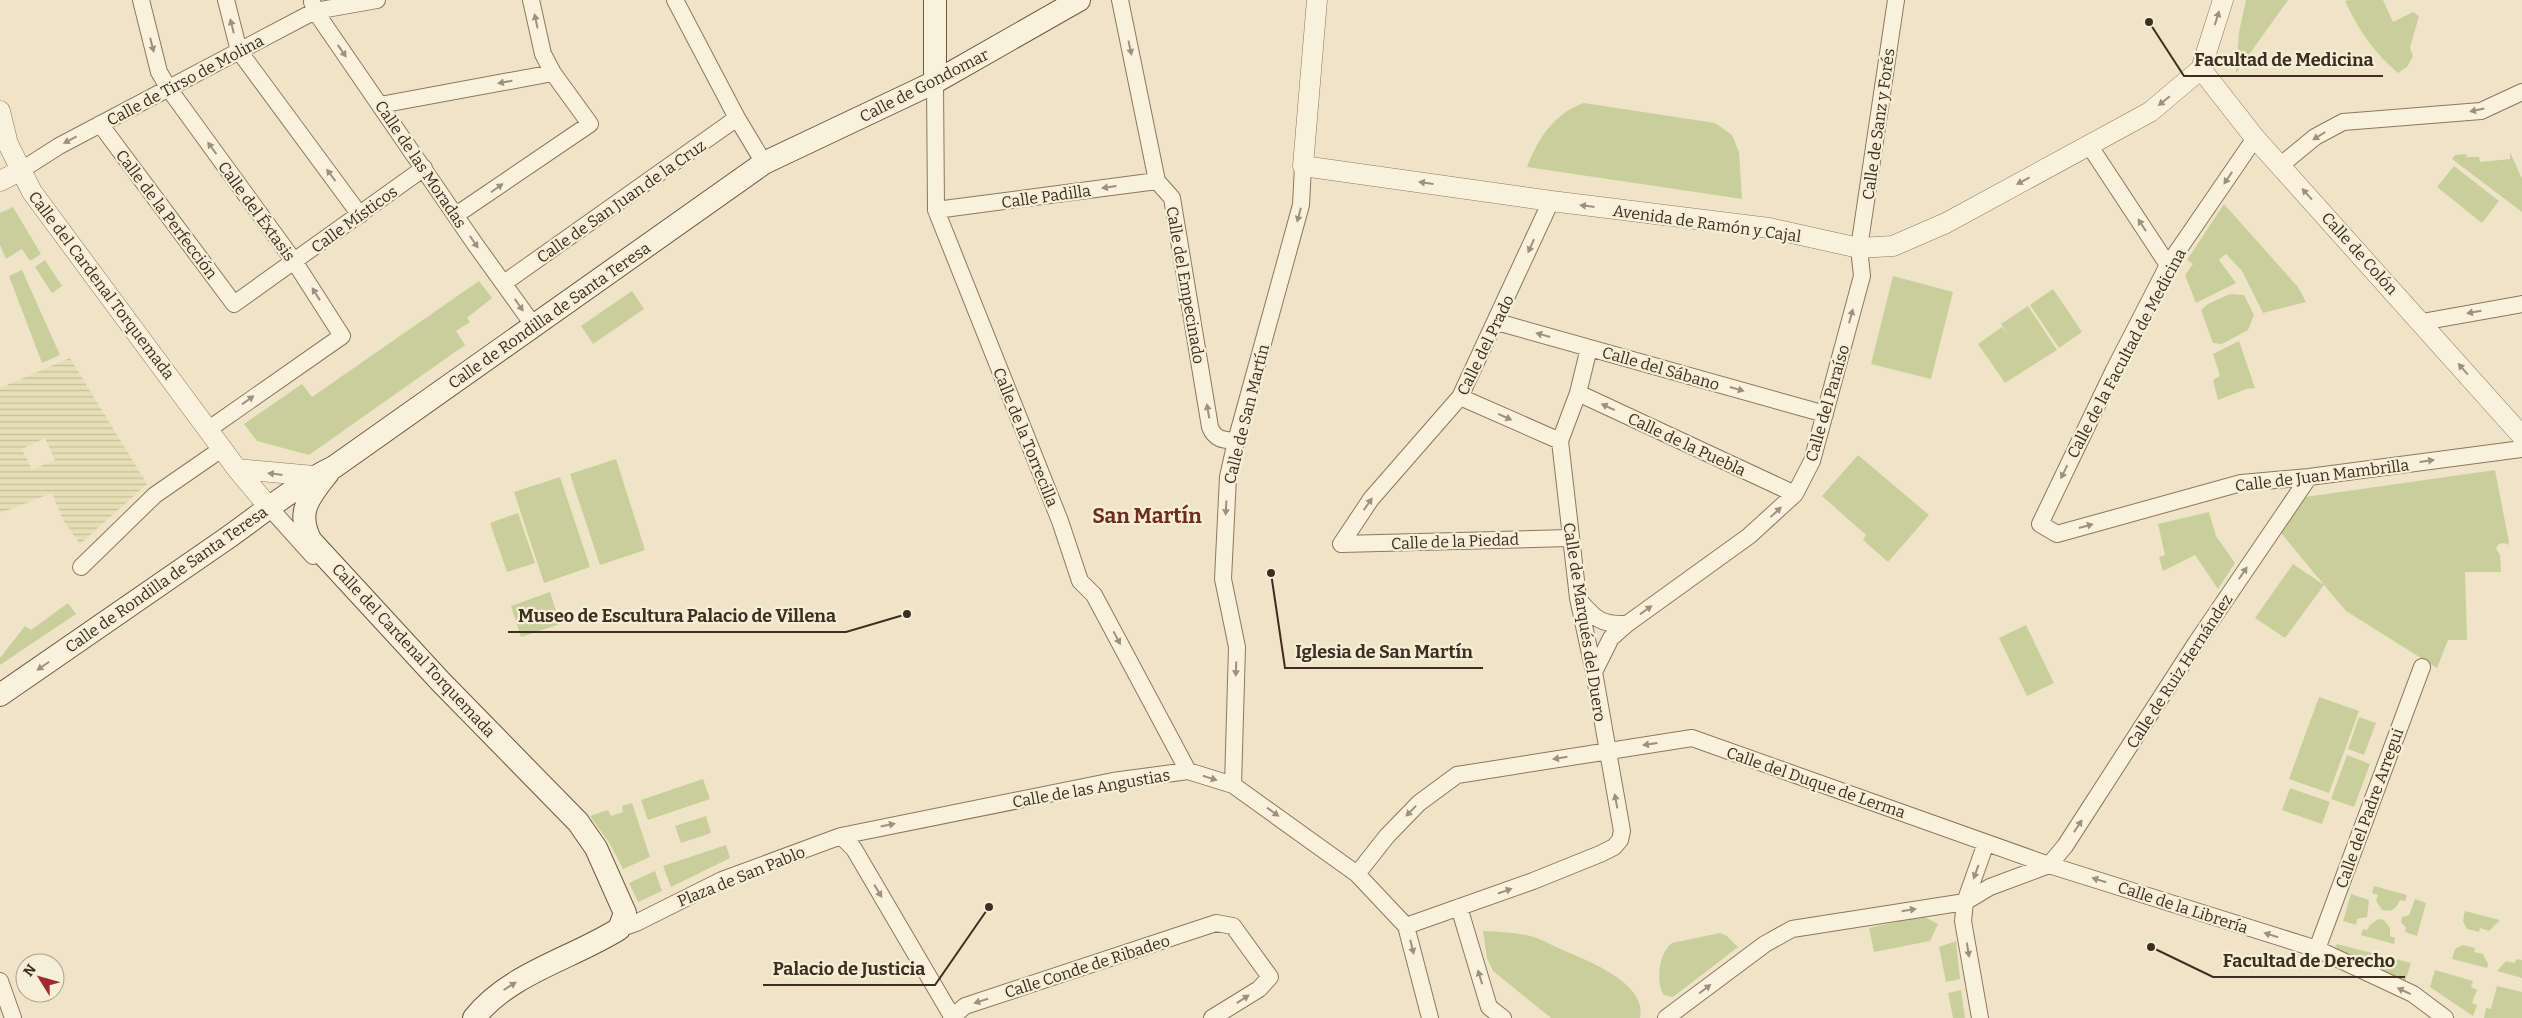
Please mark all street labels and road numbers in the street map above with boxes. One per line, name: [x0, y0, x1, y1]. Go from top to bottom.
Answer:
street label: Calle de Tirso de Molina: [104, 31, 267, 130]
street label: Calle de Gondomar: [857, 45, 992, 126]
street label: Calle de Sanz y Forés: [1858, 47, 1899, 201]
street label: Calle de las Moradas: [371, 97, 470, 232]
street label: Calle de San Juan de la Cruz: [533, 136, 710, 267]
street label: Calle de la Perfección: [112, 146, 221, 283]
street label: Calle del Éxtasis: [214, 157, 300, 265]
street label: Calle Padilla: [1000, 181, 1092, 212]
street label: Calle Místicos: [307, 182, 401, 257]
street label: Calle del Cardenal Torquemada: [25, 187, 179, 383]
street label: Avenida de Ramón y Cajal: [1612, 201, 1803, 246]
street label: Calle del Empecinado: [1162, 205, 1209, 365]
street label: Calle de Colón: [2318, 208, 2402, 298]
street label: Calle de Rondilla de Santa Teresa: [445, 238, 654, 393]
street label: Calle de la Facultad de Medicina: [2063, 245, 2190, 461]
street label: Calle del Prado: [1453, 292, 1518, 399]
street label: Calle de San Martín: [1220, 342, 1273, 486]
street label: Calle del Paraíso: [1802, 342, 1853, 464]
street label: Calle del Sábano: [1600, 343, 1722, 394]
street label: Calle de la Torrecilla: [989, 365, 1062, 510]
street label: Calle de la Puebla: [1625, 409, 1749, 480]
street label: Calle de Juan Mambrilla: [2234, 455, 2410, 496]
street label: Calle de Rondilla de Santa Teresa: [62, 502, 271, 657]
street label: Calle de Marqués del Duero: [1559, 521, 1610, 723]
street label: Calle de la Piedad: [1391, 530, 1520, 553]
street label: Calle del Cardenal Torquemada: [328, 559, 499, 741]
street label: Calle de Ruiz Hernández: [2122, 590, 2237, 752]
street label: Calle del Padre Arregui: [2332, 725, 2407, 891]
street label: Calle del Duque de Lerma: [1724, 743, 1908, 822]
street label: Calle de las Angustias: [1011, 765, 1171, 812]
street label: Plaza de San Pablo: [675, 842, 808, 911]
street label: Calle de la Librería: [2115, 877, 2251, 938]
street label: Calle Conde de Ribadeo: [1002, 931, 1172, 1002]

